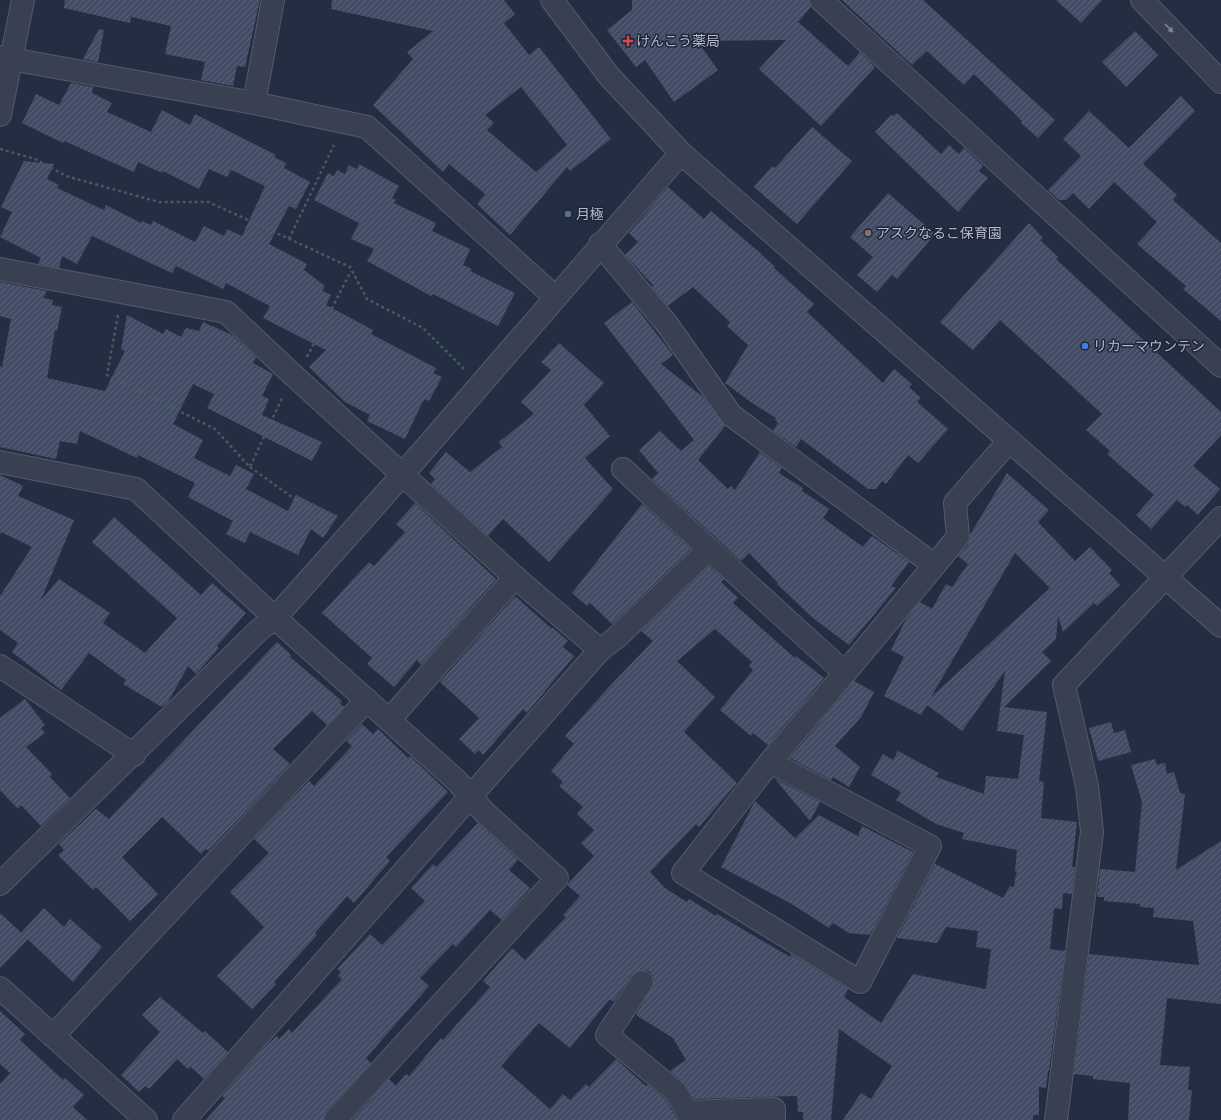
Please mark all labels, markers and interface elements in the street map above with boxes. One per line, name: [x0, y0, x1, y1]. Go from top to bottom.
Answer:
one-way arrow: [1164, 23, 1174, 33]
place label: けんこう薬局: [636, 32, 720, 50]
marker: けんこう薬局: [623, 36, 633, 46]
place label: 月極: [576, 205, 604, 223]
marker: 月極: [563, 209, 573, 219]
place label: アスクなるこ保育園: [876, 224, 1002, 242]
marker: アスクなるこ保育園: [863, 228, 873, 238]
place label: リカーマウンテン: [1093, 337, 1205, 355]
marker: リカーマウンテン: [1080, 341, 1090, 351]

